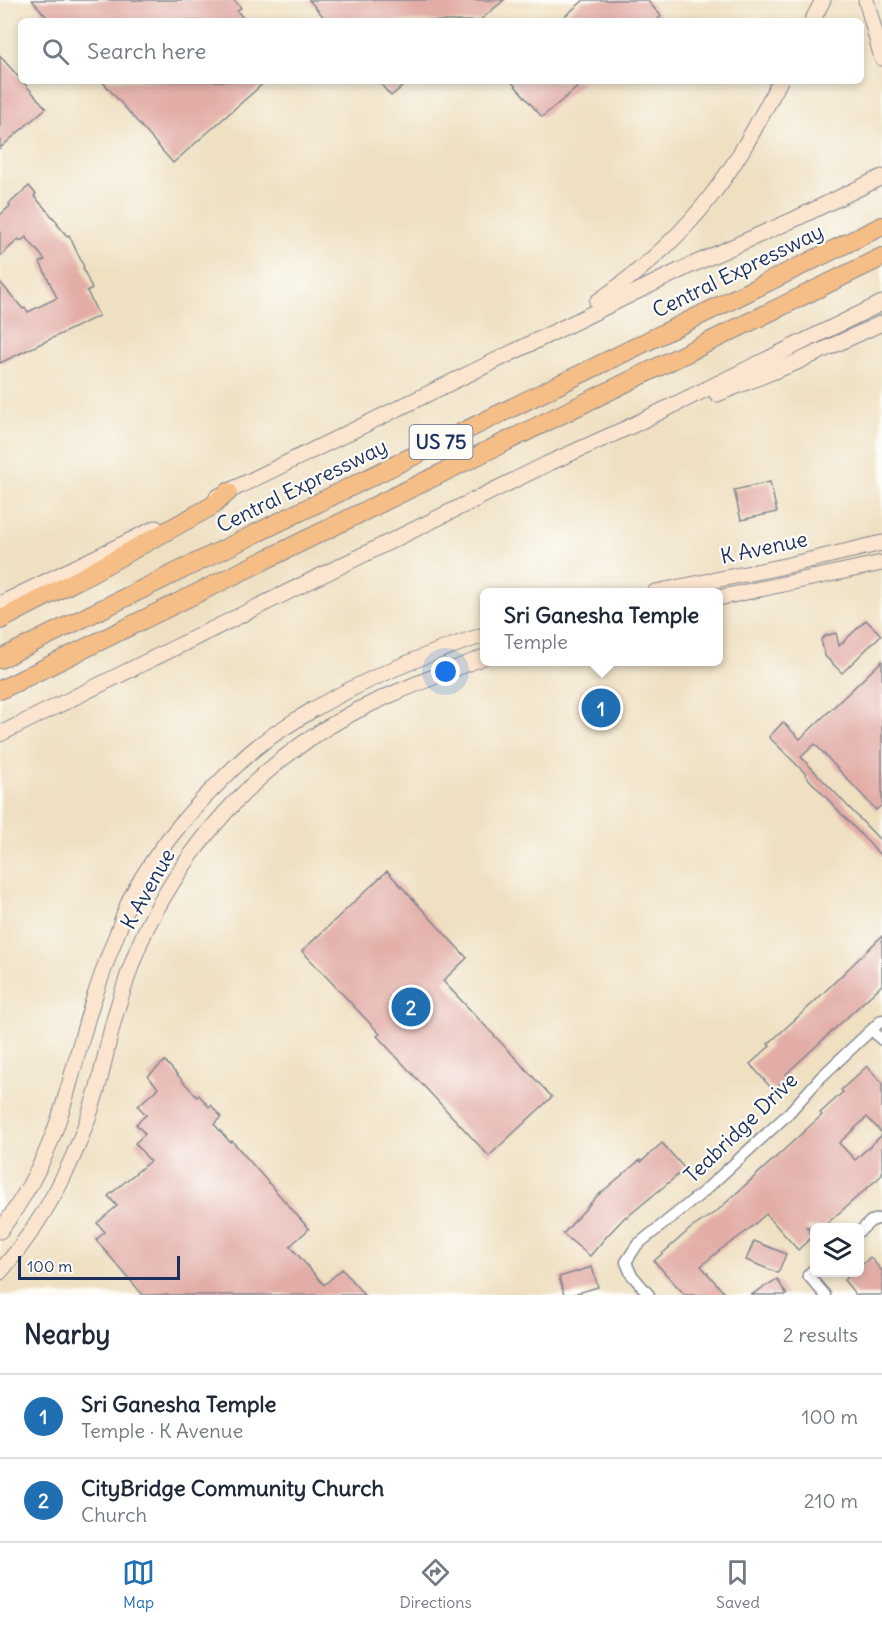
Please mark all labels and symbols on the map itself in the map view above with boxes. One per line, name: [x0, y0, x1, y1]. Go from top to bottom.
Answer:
street label: Central Expressway: [648, 217, 828, 324]
road number: US 75: [410, 425, 472, 459]
street label: Central Expressway: [212, 432, 392, 539]
street label: K Avenue: [718, 525, 810, 570]
your location: [431, 657, 460, 686]
pin: 1: [582, 686, 620, 730]
street label: K Avenue: [114, 844, 181, 934]
pin: 2: [392, 984, 430, 1030]
street label: Teabridge Drive: [678, 1067, 803, 1189]
scale bar: [18, 1253, 180, 1280]

